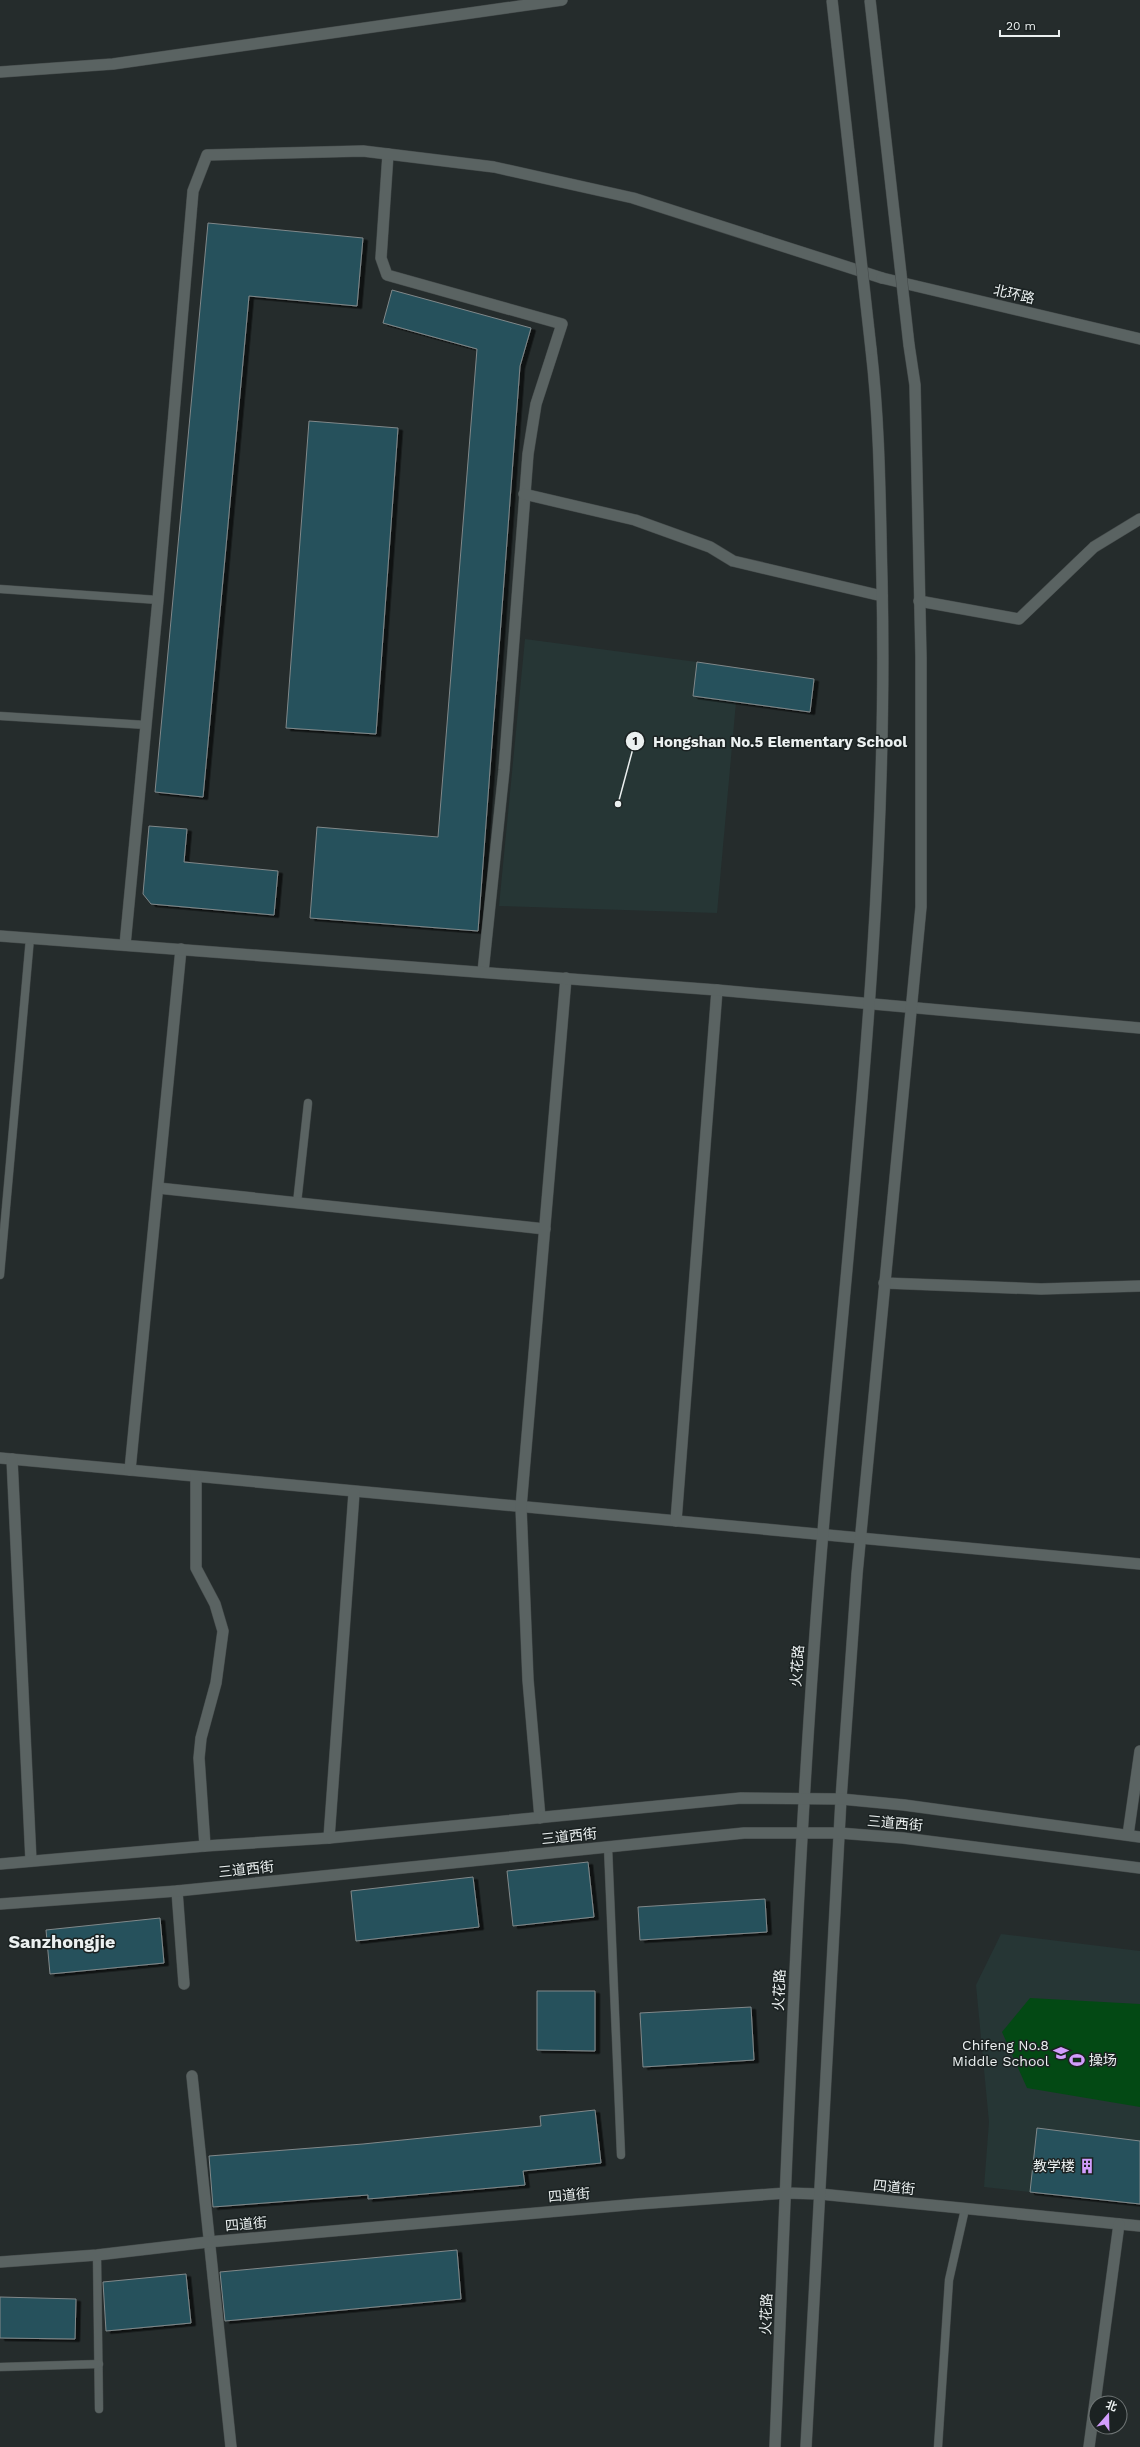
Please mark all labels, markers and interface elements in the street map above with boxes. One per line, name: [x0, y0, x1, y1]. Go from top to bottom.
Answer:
scale bar: [1000, 12, 1059, 38]
text: 20 m: [1006, 19, 1036, 33]
street label: 北环路: [992, 281, 1036, 307]
callout: Hongshan No.5 Elementary School: [625, 728, 916, 755]
text: Hongshan No.5 Elementary School: [653, 733, 907, 751]
text: 1: [632, 734, 638, 748]
street label: 火花路: [788, 1644, 806, 1688]
street label: 三道西街: [866, 1813, 924, 1833]
street label: 三道西街: [540, 1825, 598, 1847]
street label: 三道西街: [217, 1858, 275, 1880]
district label: Sanzhongjie: [9, 1931, 115, 1952]
street label: 火花路: [770, 1969, 788, 2011]
place label: Chifeng No.8 Middle School: [952, 2037, 1050, 2069]
school or university icon: Chifeng No.8 Middle School: [1052, 2044, 1070, 2062]
sports icon: 操场: [1068, 2051, 1086, 2069]
place label: 操场: [1089, 2052, 1117, 2068]
building icon: 教学楼: [1078, 2157, 1096, 2175]
place label: 教学楼: [1033, 2158, 1075, 2174]
street label: 四道街: [872, 2177, 916, 2197]
street label: 四道街: [547, 2185, 591, 2205]
street label: 四道街: [224, 2214, 268, 2234]
street label: 火花路: [757, 2293, 775, 2335]
north arrow: [1088, 2395, 1128, 2435]
text: 北: [1104, 2398, 1119, 2414]

